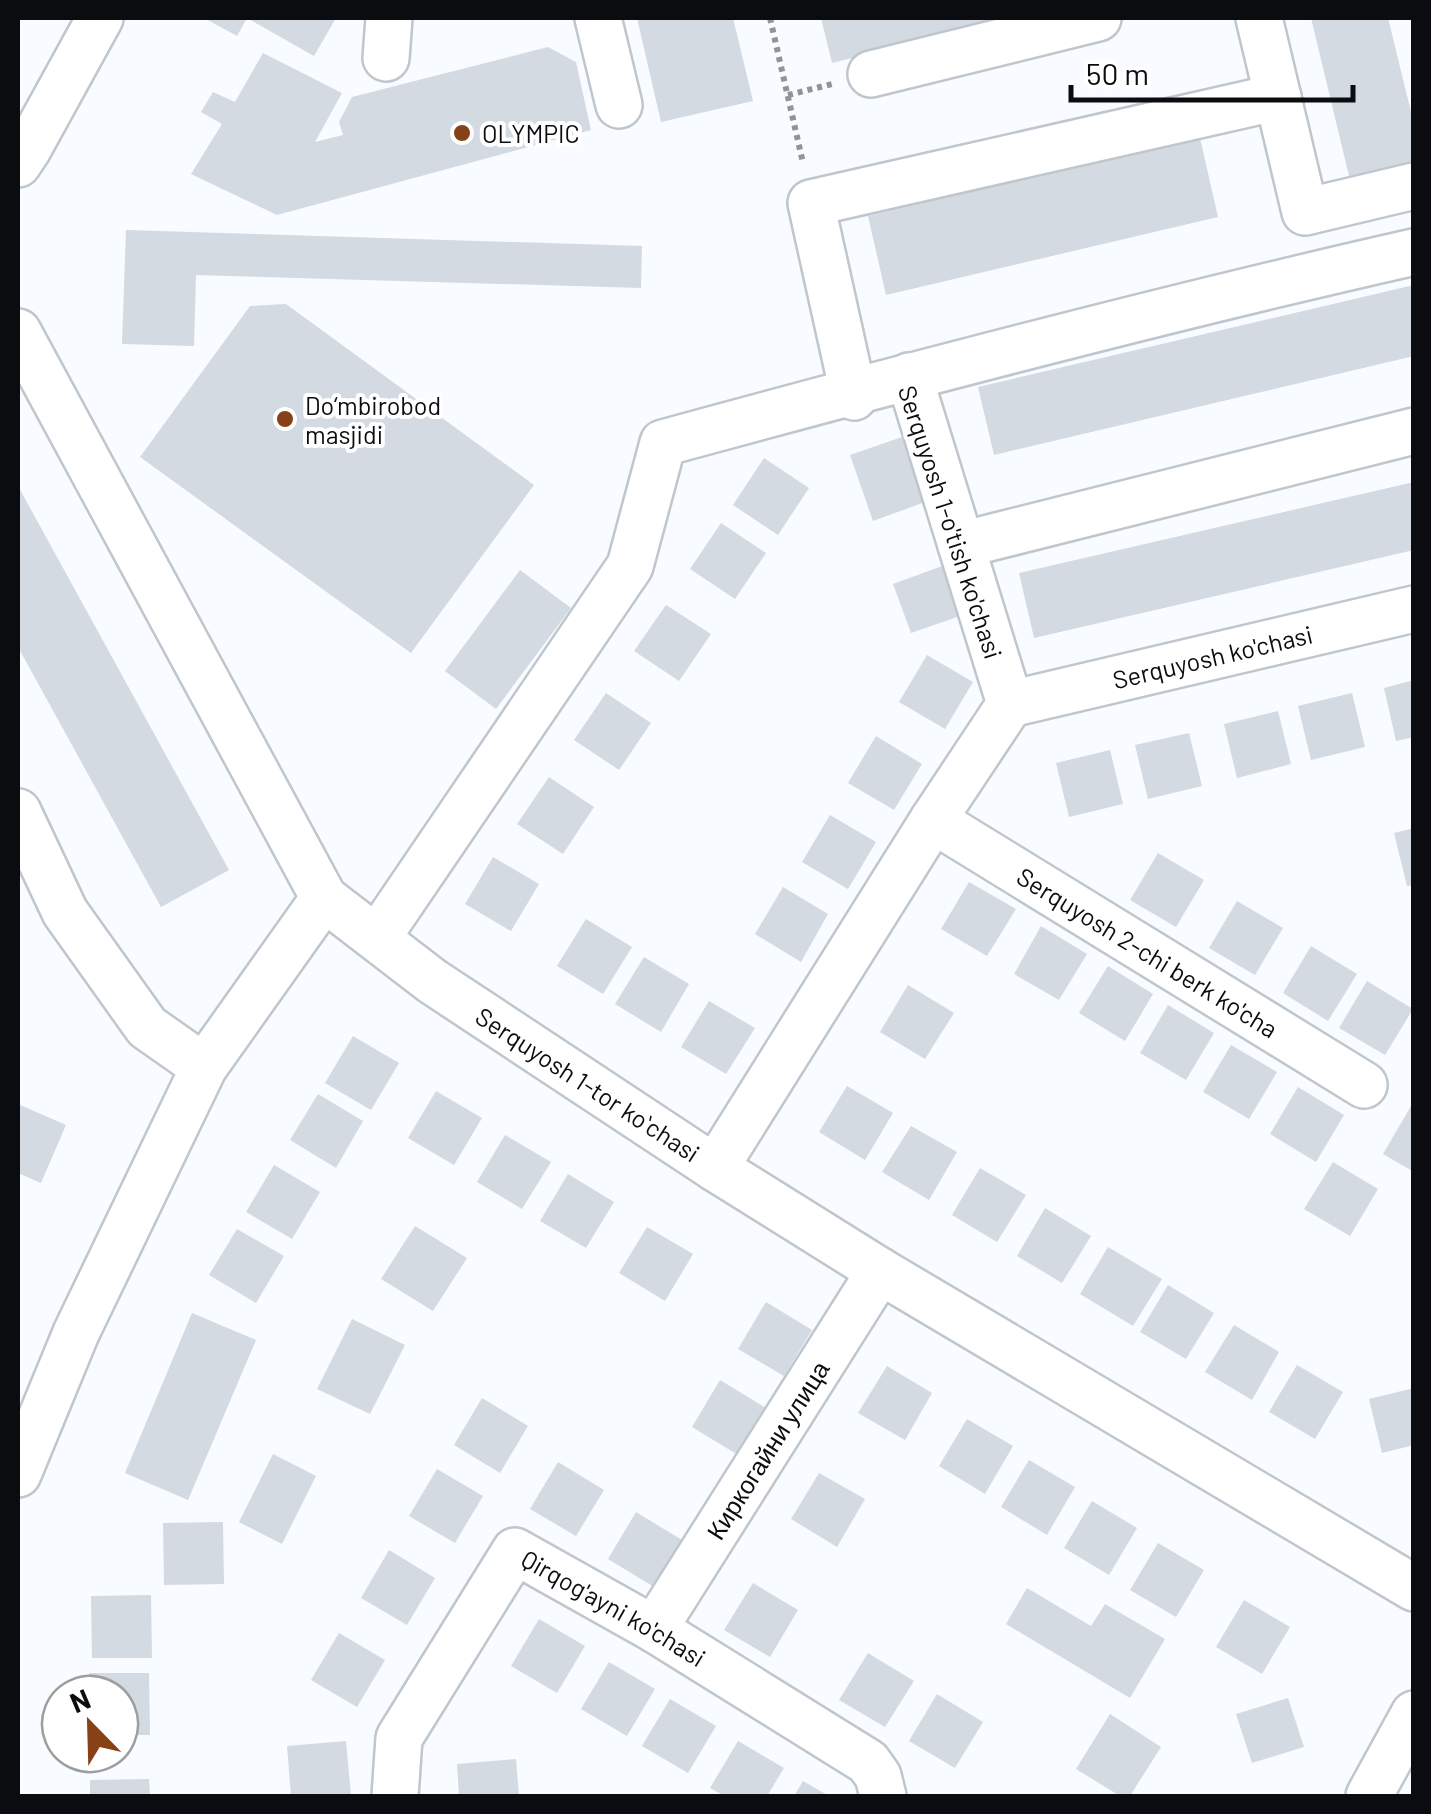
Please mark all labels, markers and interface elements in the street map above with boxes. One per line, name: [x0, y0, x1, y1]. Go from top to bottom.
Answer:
scale bar: [1071, 40, 1354, 102]
text: 50 m: [1086, 55, 1149, 91]
place label: OLYMPIC: [482, 118, 580, 148]
marker: OLYMPIC: [451, 122, 473, 144]
street label: Serquyosh 1-o'tish ko'chasi: [893, 382, 1009, 662]
place label: Do‘mbirobod masjidi: [305, 390, 441, 449]
marker: Do‘mbirobod masjidi: [274, 408, 296, 430]
street label: Serquyosh ko'chasi: [1110, 618, 1315, 694]
street label: Serquyosh 2-chi berk ko'cha: [1012, 860, 1284, 1043]
street label: Serquyosh 1-tor koʻchasi: [470, 1000, 706, 1168]
street label: Киркогайни улица: [700, 1355, 835, 1545]
street label: Qirqog'ayni ko'chasi: [516, 1543, 711, 1672]
north arrow: [40, 1674, 140, 1774]
text: N: [65, 1681, 95, 1719]

